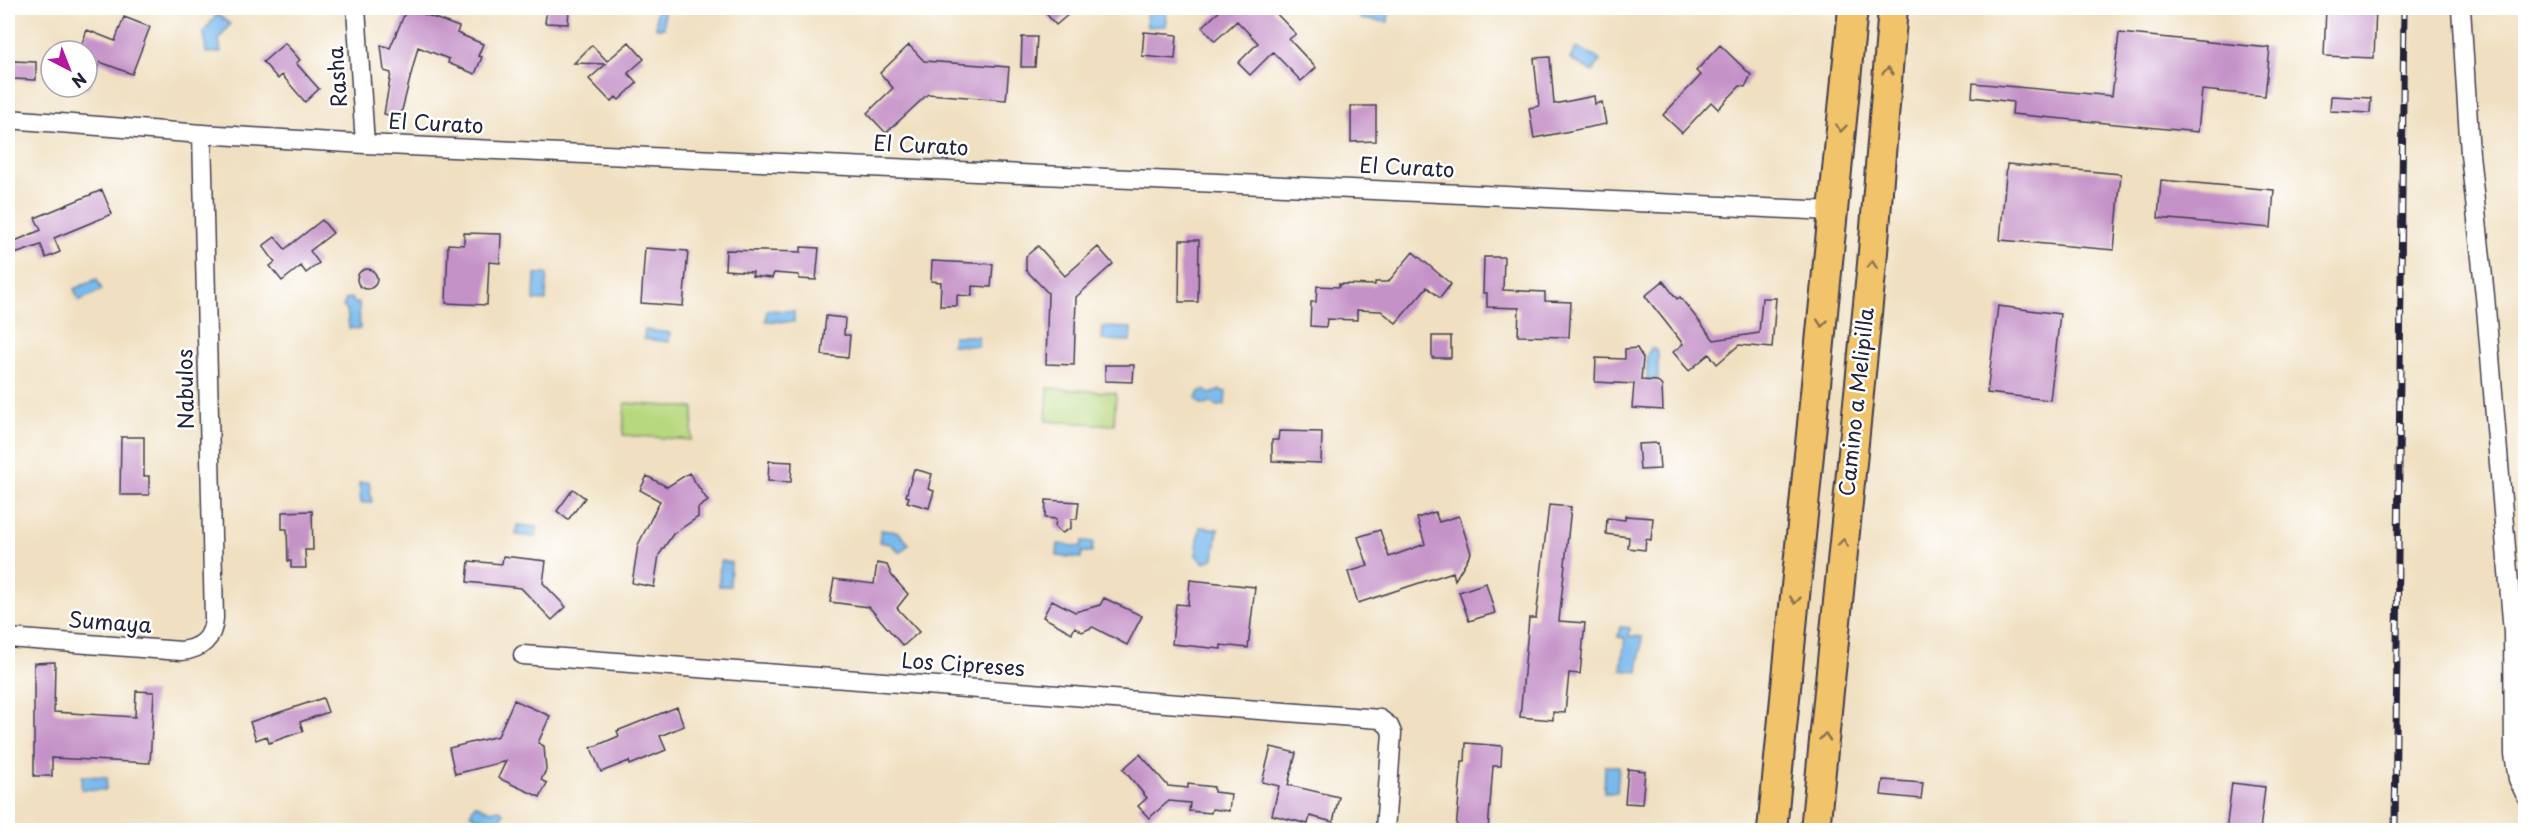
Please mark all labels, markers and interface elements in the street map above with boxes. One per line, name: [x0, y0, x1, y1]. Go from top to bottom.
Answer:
north arrow: [39, 39, 99, 99]
street label: Rasha: [318, 45, 354, 109]
one-way arrow: [1881, 67, 1894, 76]
text: N: [67, 68, 92, 94]
street label: El Curato: [388, 104, 485, 140]
one-way arrow: [1835, 124, 1848, 133]
street label: El Curato: [873, 126, 970, 162]
street label: El Curato: [1359, 148, 1456, 184]
one-way arrow: [1865, 261, 1878, 270]
street label: Camino a Melipilla: [1829, 306, 1881, 498]
one-way arrow: [1816, 318, 1829, 327]
street label: Nabulos: [167, 349, 201, 429]
one-way arrow: [1836, 538, 1849, 547]
one-way arrow: [1789, 596, 1802, 605]
street label: Sumaya: [67, 602, 154, 640]
street label: Los Cipreses: [900, 643, 1026, 683]
one-way arrow: [1818, 733, 1831, 742]

